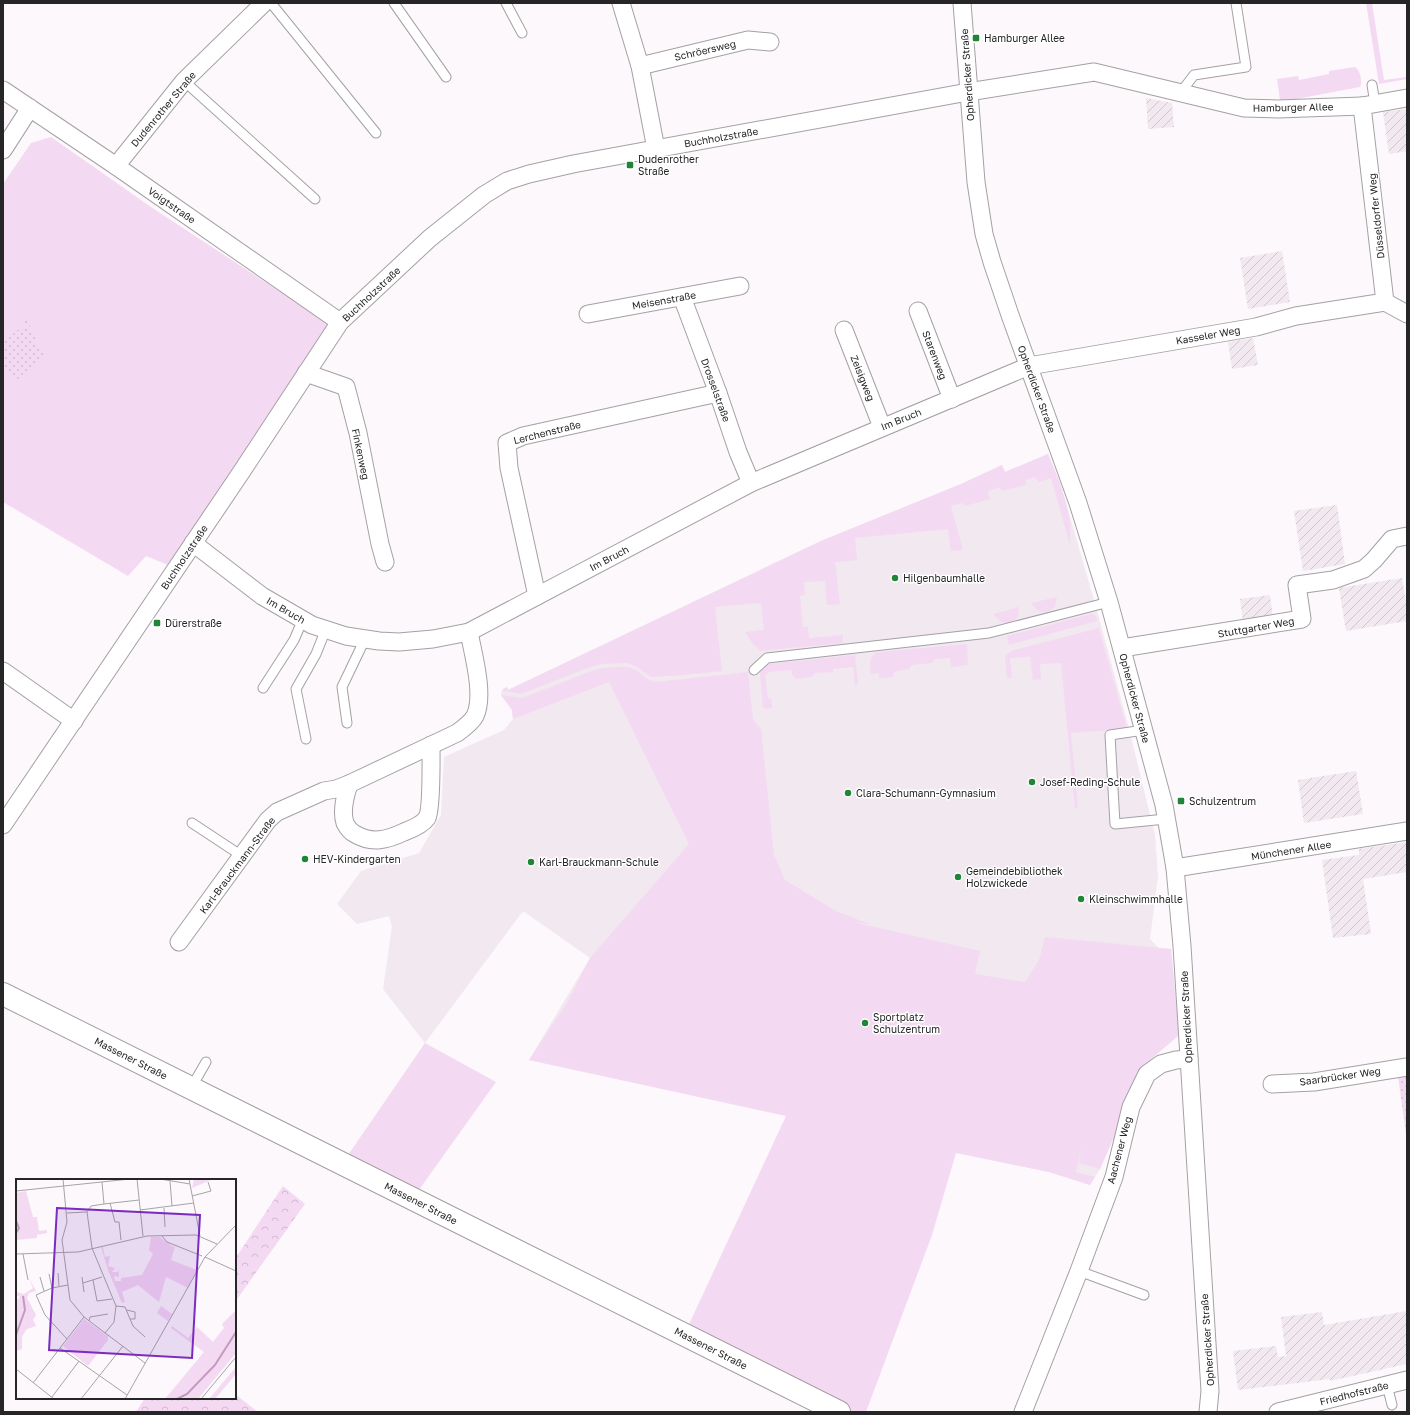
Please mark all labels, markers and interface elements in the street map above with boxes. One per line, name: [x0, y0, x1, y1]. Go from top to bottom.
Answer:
street label: Opherdicker Straße: [958, 28, 976, 122]
place label: Hamburger Allee: [984, 32, 1065, 44]
marker: Hamburger Allee: [971, 33, 981, 43]
street label: Schröersweg: [673, 37, 737, 63]
street label: Dudenrother Straße: [128, 69, 198, 149]
street label: Hamburger Allee: [1252, 100, 1334, 114]
street label: Buchholzstraße: [683, 125, 759, 149]
place label: Dudenrother Straße: [638, 153, 699, 177]
marker: Dudenrother Straße: [625, 160, 635, 170]
street label: Düsseldorfer Weg: [1366, 173, 1386, 259]
street label: Voigtstraße: [146, 184, 198, 226]
street label: Buchholzstraße: [339, 264, 403, 324]
street label: Meisenstraße: [631, 288, 697, 312]
street label: Kasseler Weg: [1175, 323, 1241, 347]
street label: Starenweg: [920, 329, 950, 381]
street label: Opherdicker Straße: [1016, 343, 1059, 435]
street label: Zeisigweg: [848, 353, 878, 403]
street label: Drosselstraße: [699, 357, 733, 424]
street label: Im Bruch: [879, 405, 923, 433]
street label: Lerchenstraße: [512, 418, 582, 446]
street label: Finkenweg: [350, 427, 372, 481]
street label: Buchholzstraße: [158, 522, 210, 592]
street label: Im Bruch: [587, 543, 631, 573]
place label: Hilgenbaumhalle: [903, 572, 985, 584]
marker: Hilgenbaumhalle: [890, 573, 900, 583]
street label: Im Bruch: [264, 594, 308, 626]
street label: Stuttgarter Weg: [1217, 614, 1295, 640]
place label: Dürerstraße: [165, 617, 222, 629]
marker: Dürerstraße: [152, 618, 162, 628]
street label: Opherdicker Straße: [1117, 652, 1153, 744]
place label: Josef-Reding-Schule: [1040, 776, 1140, 788]
marker: Josef-Reding-Schule: [1027, 777, 1037, 787]
place label: Clara-Schumann-Gymnasium: [856, 787, 996, 799]
marker: Clara-Schumann-Gymnasium: [843, 788, 853, 798]
place label: Schulzentrum: [1189, 795, 1256, 807]
marker: Schulzentrum: [1176, 796, 1186, 806]
street label: Karl-Brauckmann-Straße: [197, 814, 277, 916]
street label: Münchener Allee: [1250, 838, 1332, 862]
place label: HEV-Kindergarten: [313, 853, 401, 865]
marker: HEV-Kindergarten: [300, 854, 310, 864]
place label: Karl-Brauckmann-Schule: [539, 856, 659, 868]
marker: Karl-Brauckmann-Schule: [526, 857, 536, 867]
place label: Gemeindebibliothek Holzwickede: [966, 865, 1063, 889]
marker: Gemeindebibliothek Holzwickede: [953, 872, 963, 882]
place label: Kleinschwimmhalle: [1089, 893, 1183, 905]
marker: Kleinschwimmhalle: [1076, 894, 1086, 904]
street label: Opherdicker Straße: [1178, 970, 1194, 1063]
place label: Sportplatz Schulzentrum: [873, 1011, 940, 1035]
marker: Sportplatz Schulzentrum: [860, 1018, 870, 1028]
street label: Massener Straße: [93, 1034, 170, 1082]
street label: Saarbrücker Weg: [1299, 1064, 1381, 1088]
street label: Aachener Weg: [1104, 1115, 1134, 1185]
inset map: [16, 1179, 236, 1399]
street label: Massener Straße: [383, 1179, 460, 1227]
street label: Opherdicker Straße: [1198, 1293, 1216, 1387]
street label: Massener Straße: [673, 1324, 750, 1372]
street label: Friedhofstraße: [1318, 1379, 1390, 1407]

